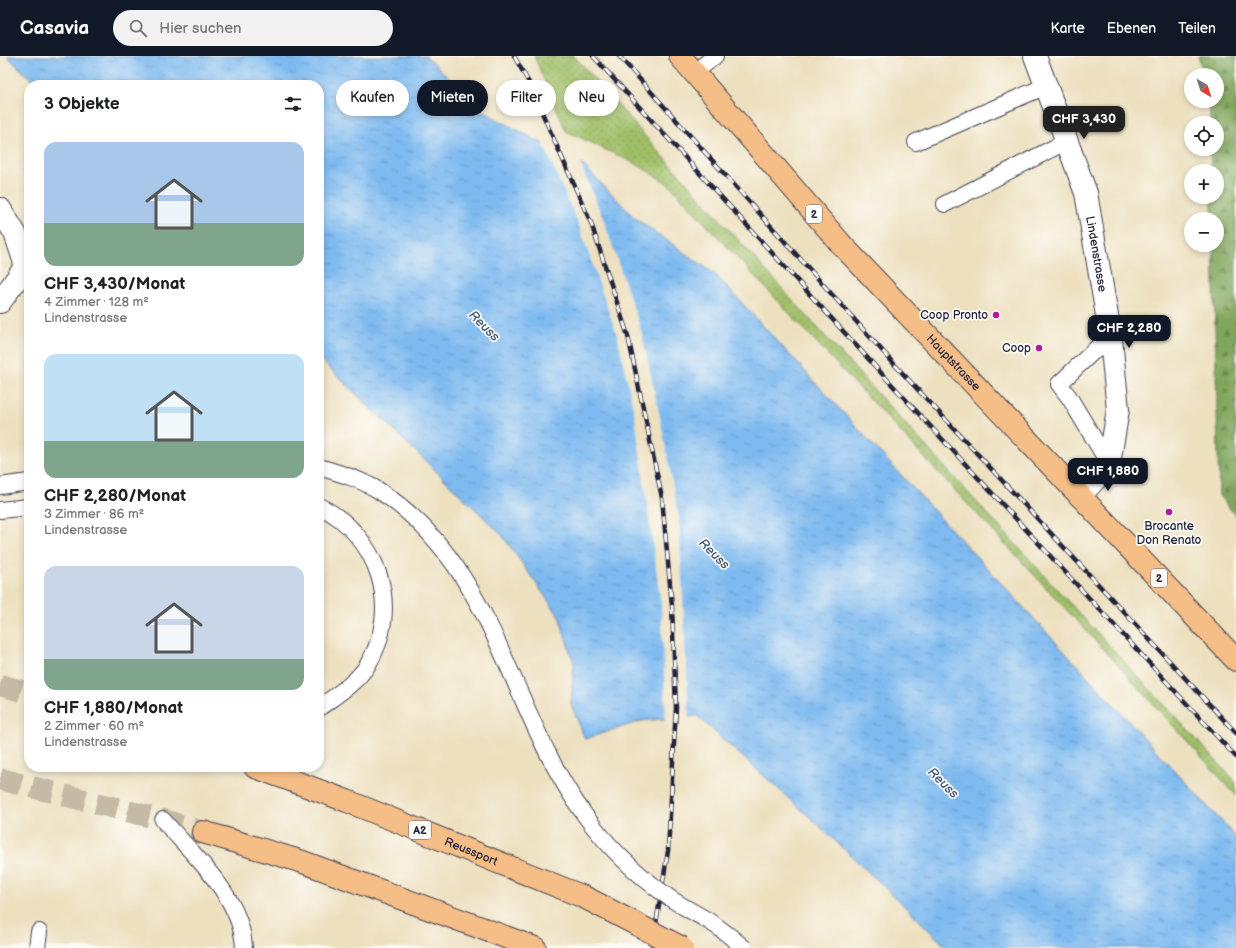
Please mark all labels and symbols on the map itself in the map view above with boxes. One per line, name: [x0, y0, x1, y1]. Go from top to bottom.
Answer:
north arrow: [1184, 68, 1224, 108]
pin: CHF 3,430: [1038, 106, 1130, 140]
road number: 2: [806, 205, 822, 223]
street label: Lindenstrasse: [1083, 215, 1110, 293]
water label: Reuss: [465, 307, 503, 345]
place label: Coop Pronto: [920, 308, 988, 323]
marker: Coop Pronto: [991, 310, 1001, 320]
pin: CHF 2,280: [1083, 315, 1175, 349]
street label: Hauptstrasse: [923, 331, 984, 394]
place label: Coop: [1002, 341, 1031, 356]
marker: Coop: [1034, 343, 1044, 353]
pin: CHF 1,880: [1062, 458, 1154, 492]
marker: Brocante Don Renato: [1164, 507, 1174, 517]
place label: Brocante Don Renato: [1137, 519, 1202, 548]
water label: Reuss: [695, 535, 733, 573]
road number: 2: [1151, 569, 1167, 587]
water label: Reuss: [924, 764, 962, 802]
road number: A2: [409, 821, 431, 839]
street label: Reussport: [442, 834, 500, 869]

